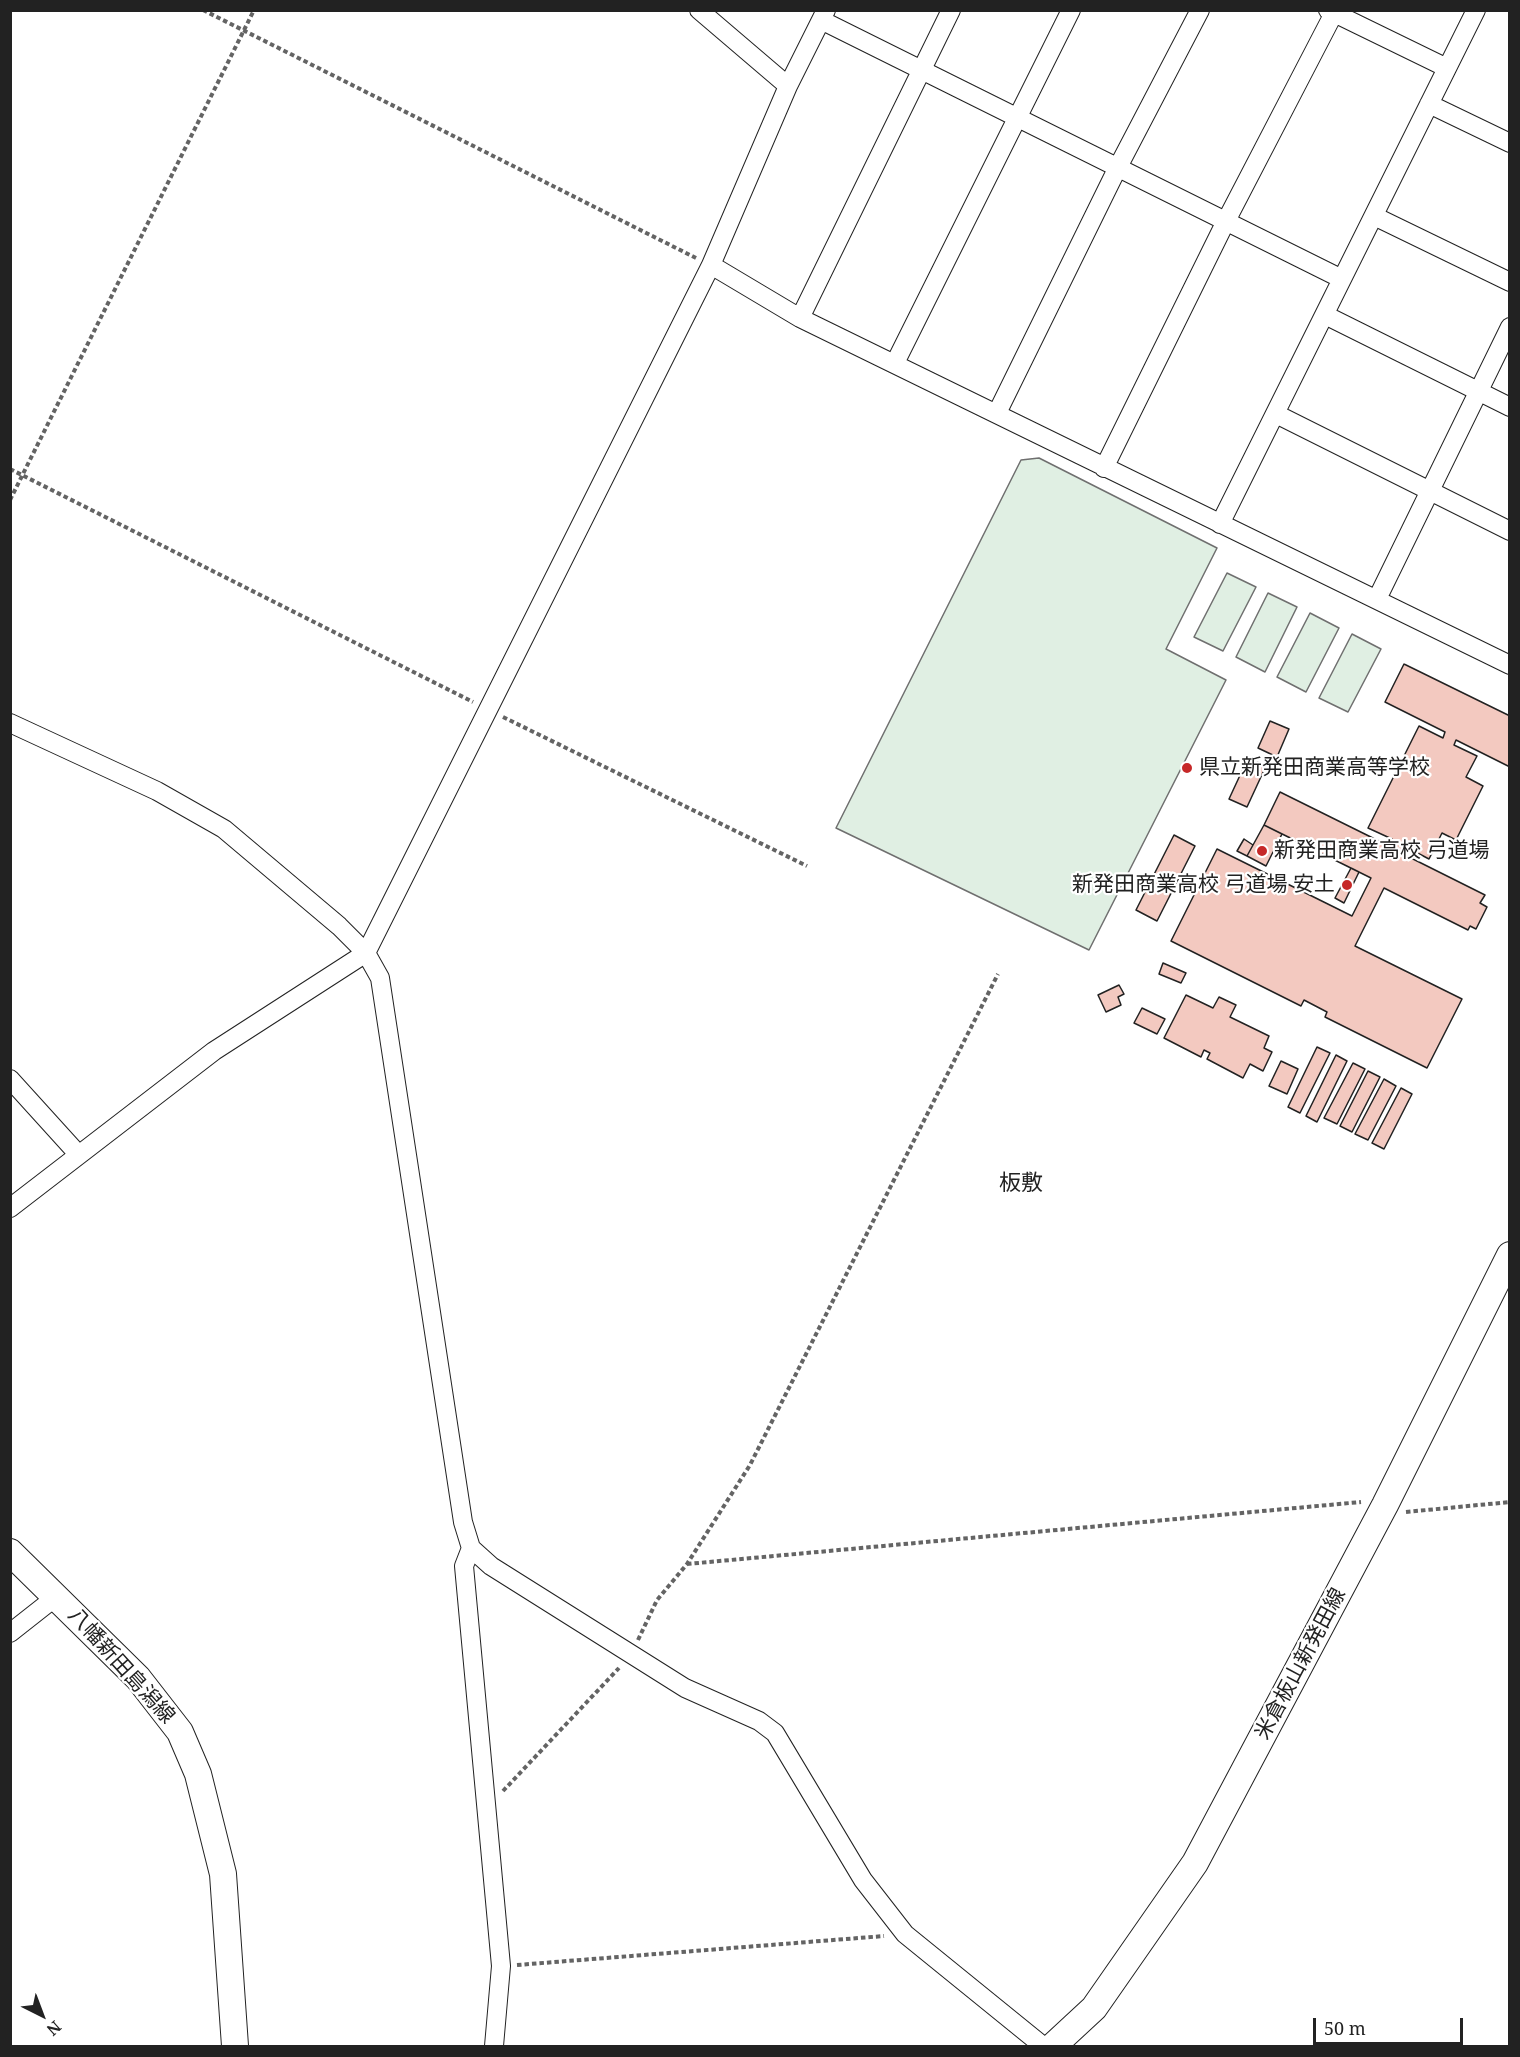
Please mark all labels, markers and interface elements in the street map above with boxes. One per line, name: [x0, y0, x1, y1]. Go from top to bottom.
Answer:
place label: 県立新発田商業高等学校: [1199, 755, 1430, 781]
marker: 県立新発田商業高等学校: [1180, 761, 1194, 775]
place label: 新発田商業高校 弓道場: [1274, 838, 1489, 864]
marker: 新発田商業高校 弓道場: [1255, 844, 1269, 858]
place label: 新発田商業高校 弓道場 安土: [1072, 872, 1335, 898]
marker: 新発田商業高校 弓道場 安土: [1340, 878, 1354, 892]
district label: 板敷: [999, 1171, 1043, 1197]
street label: 米倉板山新発田線: [1250, 1584, 1352, 1744]
street label: 八幡新田島潟線: [62, 1603, 180, 1729]
north arrow: [12, 1985, 72, 2045]
scale bar: [1316, 2006, 1466, 2044]
text: N: [42, 2016, 66, 2041]
text: 50 m: [1324, 2016, 1366, 2040]

